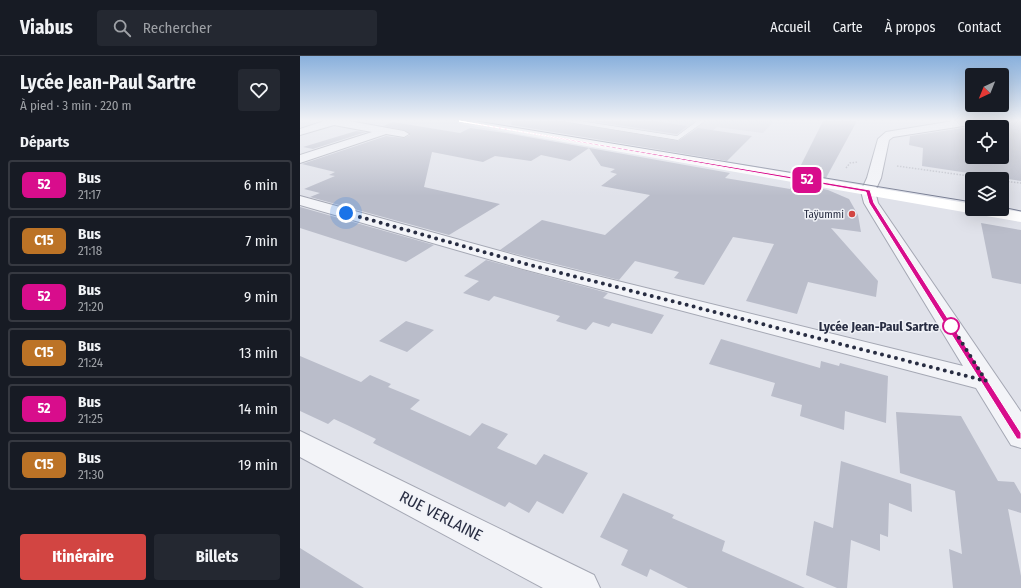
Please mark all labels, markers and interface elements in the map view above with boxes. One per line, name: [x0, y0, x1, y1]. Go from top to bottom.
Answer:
search box: [97, 10, 377, 46]
text: Viabus: [20, 16, 73, 39]
icon: search: [111, 17, 133, 39]
text: Rechercher: [143, 19, 212, 37]
text: Accueil: [770, 19, 811, 36]
text: Carte: [833, 19, 863, 36]
text: À propos: [885, 19, 936, 36]
text: Contact: [958, 19, 1001, 36]
north arrow: [965, 68, 1009, 112]
map controls: [965, 68, 1009, 216]
button: heart: [238, 69, 280, 111]
text: Lycée Jean-Paul Sartre: [20, 71, 196, 94]
text: À pied · 3 min · 220 m: [20, 98, 132, 113]
button: locate: [965, 120, 1009, 164]
text: Départs: [20, 133, 69, 151]
line badge: 52: [789, 167, 825, 193]
text: Bus: [78, 169, 101, 187]
text: 52: [800, 171, 814, 188]
button: layers: [965, 172, 1009, 216]
text: 52: [37, 176, 51, 193]
text: 6 min: [244, 176, 278, 194]
text: 21:17: [78, 187, 101, 202]
your location: [336, 203, 356, 223]
place label: Taÿummi: [804, 208, 844, 221]
marker: Taÿummi: [847, 209, 857, 219]
text: Bus: [78, 225, 101, 243]
text: C15: [34, 232, 54, 249]
text: 7 min: [245, 232, 278, 250]
text: 21:18: [78, 243, 102, 258]
text: Bus: [78, 281, 101, 299]
text: 52: [37, 288, 51, 305]
text: 9 min: [244, 288, 278, 306]
text: 21:20: [78, 299, 104, 314]
marker: Lycée Jean-Paul Sartre: [942, 317, 960, 335]
place label: Lycée Jean-Paul Sartre: [819, 319, 939, 334]
text: Bus: [78, 337, 101, 355]
text: C15: [34, 344, 54, 361]
text: 13 min: [239, 344, 278, 362]
text: 21:24: [78, 355, 103, 370]
text: Bus: [78, 393, 101, 411]
text: 52: [37, 400, 51, 417]
text: 14 min: [238, 400, 278, 418]
text: 21:25: [78, 411, 103, 426]
text: Bus: [78, 449, 101, 467]
text: C15: [34, 456, 54, 473]
text: 19 min: [238, 456, 278, 474]
text: 21:30: [78, 467, 104, 482]
street label: RUE VERLAINE: [396, 487, 486, 545]
button: Itinéraire: [20, 534, 146, 580]
button: Billets: [154, 534, 280, 580]

